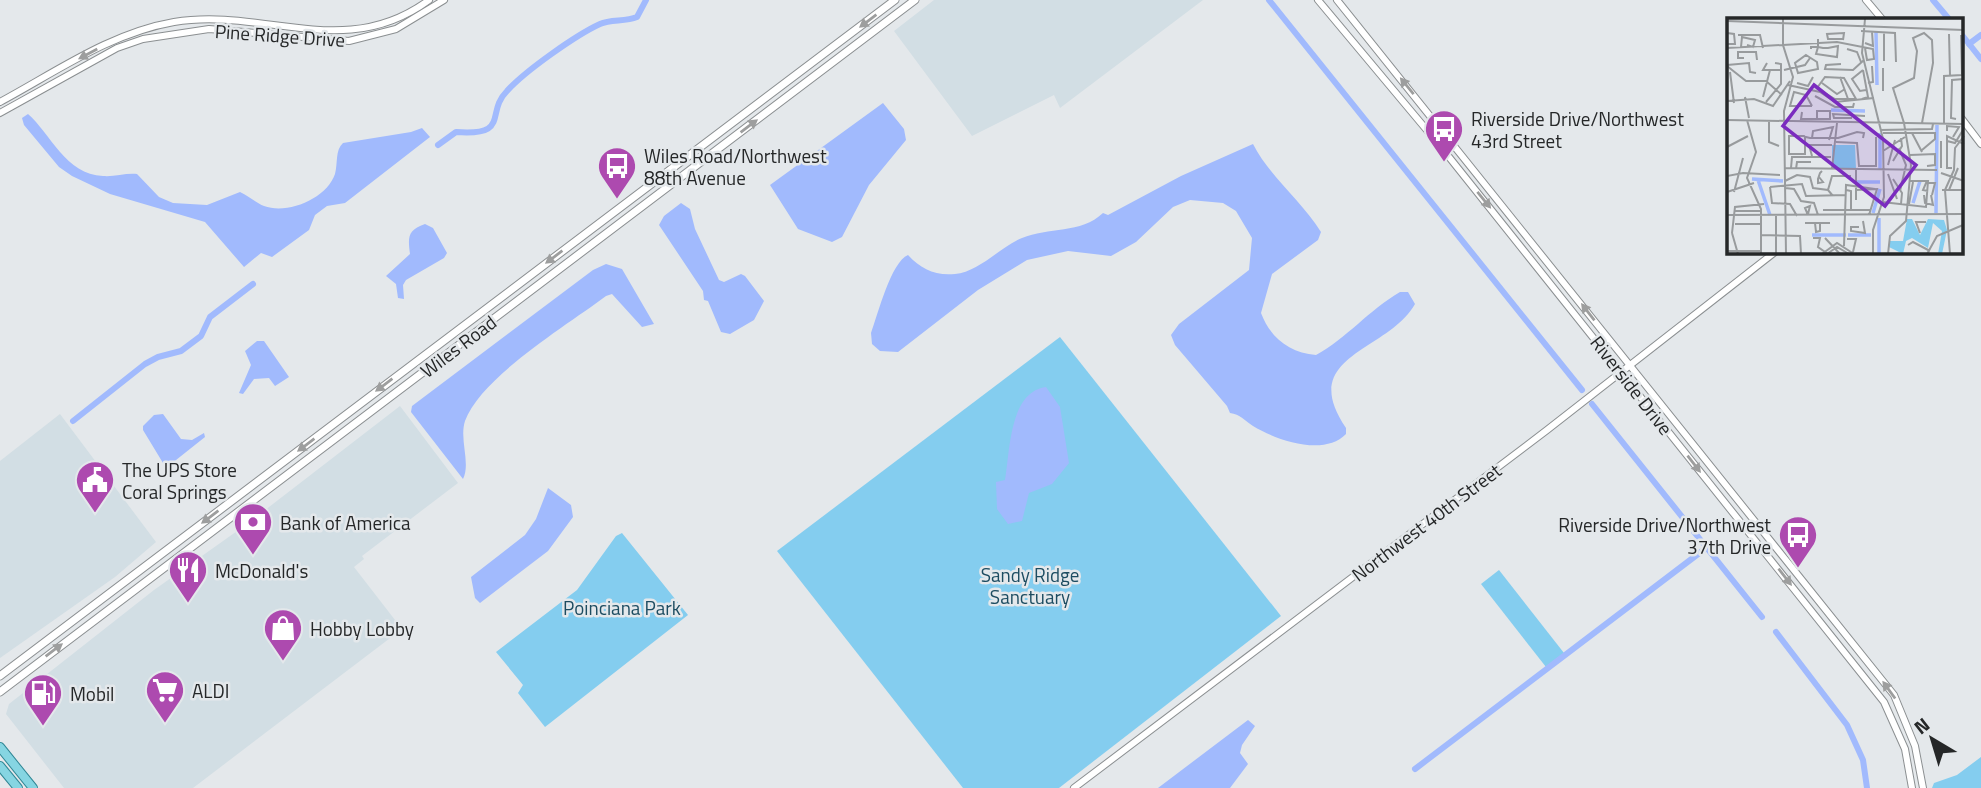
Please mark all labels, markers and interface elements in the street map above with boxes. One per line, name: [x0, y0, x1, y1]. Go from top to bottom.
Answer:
one-way arrow: [859, 13, 877, 28]
street label: Pine Ridge Drive: [214, 16, 346, 54]
inset map: [1727, 18, 1964, 254]
one-way arrow: [77, 47, 97, 59]
one-way arrow: [1400, 78, 1415, 96]
place label: Riverside Drive/Northwest 43rd Street: [1471, 104, 1684, 155]
bus stop icon: Riverside Drive/Northwest 43rd Street: [1423, 108, 1465, 163]
one-way arrow: [740, 120, 758, 134]
place label: Wiles Road/Northwest 88th Avenue: [644, 141, 827, 192]
bus stop icon: Wiles Road/Northwest 88th Avenue: [596, 145, 638, 200]
one-way arrow: [1476, 191, 1491, 209]
one-way arrow: [545, 250, 563, 264]
one-way arrow: [1581, 303, 1595, 321]
street label: Wiles Road: [414, 308, 502, 384]
street label: Riverside Drive: [1584, 329, 1680, 441]
one-way arrow: [375, 378, 393, 392]
one-way arrow: [297, 437, 315, 452]
place label: The UPS Store Coral Springs: [122, 455, 237, 506]
one-way arrow: [1687, 455, 1701, 473]
street label: Northwest 40th Street: [1345, 456, 1507, 588]
public building icon: The UPS Store Coral Springs: [74, 459, 116, 514]
bank icon: Bank of America: [232, 501, 274, 556]
place label: Bank of America: [280, 508, 411, 537]
one-way arrow: [201, 509, 219, 523]
place label: Riverside Drive/Northwest 37th Drive: [1558, 510, 1771, 561]
bus stop icon: Riverside Drive/Northwest 37th Drive: [1777, 514, 1819, 569]
restaurant icon: McDonald's: [167, 549, 209, 604]
place label: McDonald's: [215, 556, 308, 585]
park label: Sandy Ridge Sanctuary: [981, 560, 1079, 611]
one-way arrow: [1777, 568, 1792, 586]
park label: Poinciana Park: [563, 593, 681, 622]
shop icon: Hobby Lobby: [262, 607, 304, 662]
place label: Hobby Lobby: [310, 614, 414, 643]
one-way arrow: [45, 643, 63, 658]
supermarket icon: ALDI: [144, 669, 186, 724]
fuel station icon: Mobil: [22, 672, 64, 727]
place label: ALDI: [192, 676, 229, 705]
place label: Mobil: [70, 679, 114, 708]
one-way arrow: [1882, 681, 1896, 699]
north arrow: [1897, 704, 1967, 774]
text: N: [1907, 710, 1935, 741]

